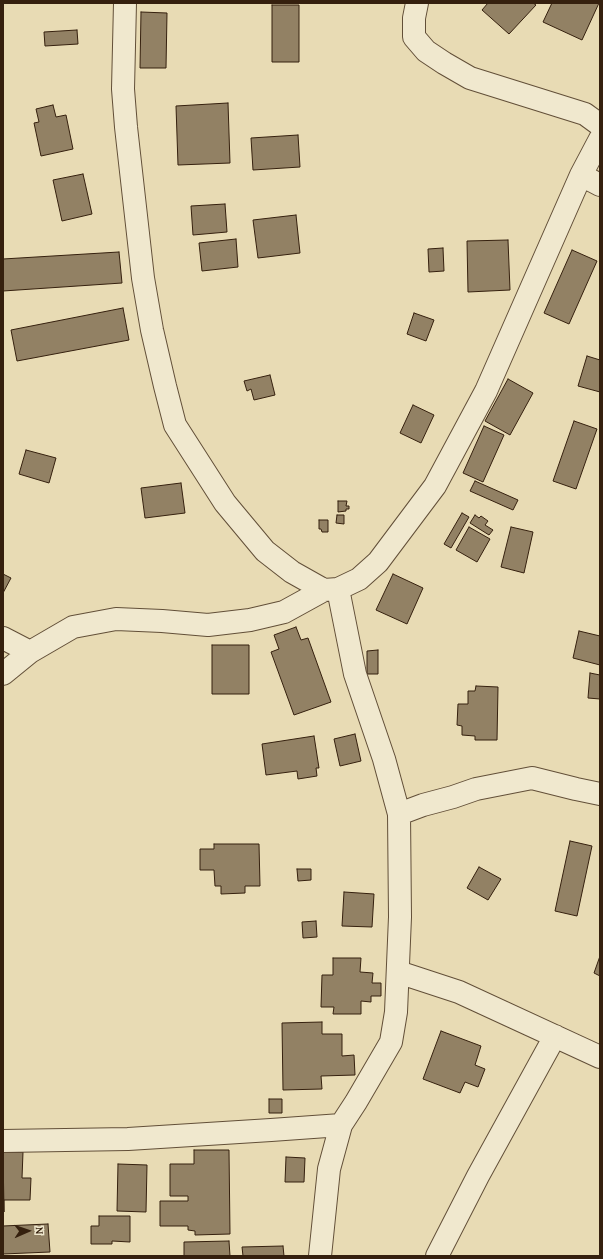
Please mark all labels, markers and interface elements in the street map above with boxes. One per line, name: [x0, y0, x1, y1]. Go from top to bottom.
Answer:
north arrow: [8, 1211, 48, 1251]
text: N: [32, 1227, 48, 1235]

